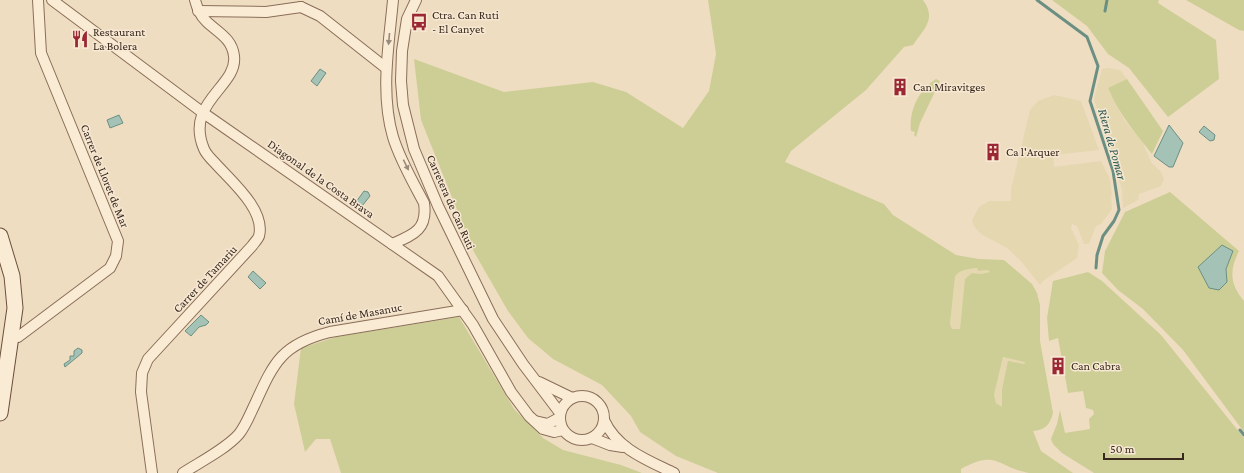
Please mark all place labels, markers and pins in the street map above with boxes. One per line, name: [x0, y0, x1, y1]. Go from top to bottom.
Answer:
place label: Ctra. Can Ruti - El Canyet: [432, 8, 499, 36]
bus stop icon: Ctra. Can Ruti - El Canyet: [409, 12, 429, 32]
place label: Restaurant La Bolera: [93, 25, 146, 53]
restaurant icon: Restaurant La Bolera: [70, 29, 90, 49]
building icon: Can Miravitges: [890, 77, 910, 97]
place label: Can Miravitges: [913, 80, 986, 94]
building icon: Ca l'Arquer: [983, 142, 1003, 162]
place label: Ca l'Arquer: [1006, 145, 1060, 159]
building icon: Can Cabra: [1048, 356, 1068, 376]
place label: Can Cabra: [1071, 359, 1121, 373]

